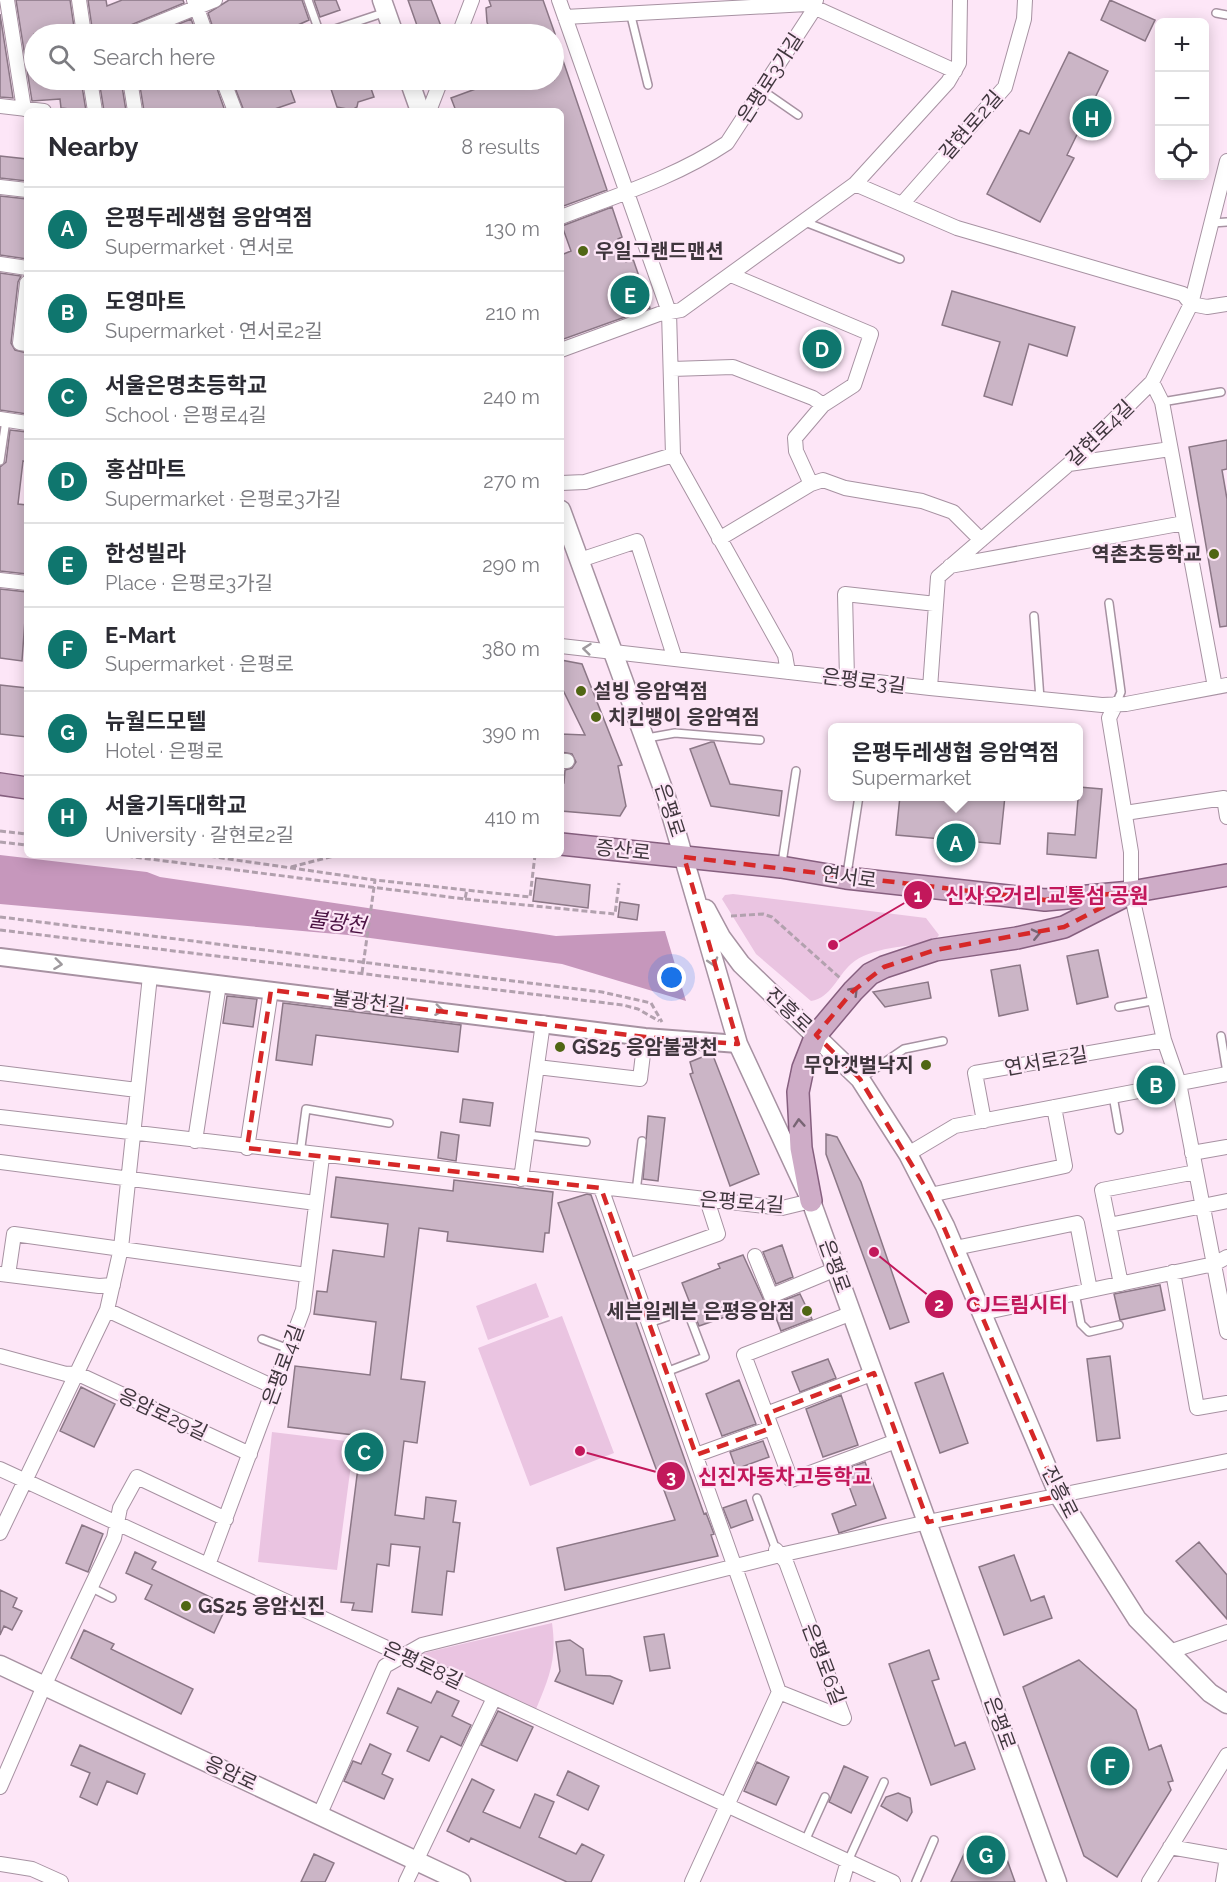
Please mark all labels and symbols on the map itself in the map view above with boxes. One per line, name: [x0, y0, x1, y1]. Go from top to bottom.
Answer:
street label: 은평로3가길: [732, 28, 808, 128]
street label: 갈현로2길: [934, 85, 1008, 165]
pin: H: [1072, 96, 1112, 140]
place label: 우일그랜드맨션: [595, 239, 724, 263]
marker: 우일그랜드맨션: [576, 244, 590, 258]
pin: E: [610, 272, 650, 318]
pin: D: [802, 326, 842, 372]
street label: 갈현로4길: [1061, 395, 1139, 471]
place label: 역촌초등학교: [1092, 542, 1202, 566]
marker: 역촌초등학교: [1207, 547, 1221, 561]
one-way arrow: [582, 643, 591, 655]
street label: 은평로3길: [821, 664, 907, 698]
place label: 설빙 응암역점: [593, 679, 708, 703]
marker: 설빙 응암역점: [574, 684, 588, 698]
place label: 치킨뱅이 응암역점: [608, 705, 760, 729]
marker: 치킨뱅이 응암역점: [589, 710, 603, 724]
street label: 은평로: [650, 780, 690, 840]
pin: A: [936, 820, 976, 866]
street label: 증산로: [594, 835, 652, 865]
street label: 연서로: [820, 861, 878, 893]
callout: 신사오거리 교통섬 공원: [903, 876, 1160, 915]
text: 신사오거리 교통섬 공원: [945, 883, 1149, 908]
text: 1: [914, 885, 923, 906]
water label: 불광천: [307, 906, 370, 938]
one-way arrow: [1031, 928, 1041, 941]
one-way arrow: [706, 956, 718, 967]
one-way arrow: [53, 958, 63, 970]
your location: [657, 963, 686, 992]
street label: 진흥로: [761, 982, 817, 1038]
street label: 불광천길: [331, 986, 407, 1018]
one-way arrow: [847, 987, 858, 997]
one-way arrow: [435, 1004, 444, 1016]
place label: GS25 응암불광천: [572, 1035, 718, 1059]
marker: GS25 응암불광천: [553, 1040, 567, 1054]
street label: 연서로2길: [1003, 1042, 1089, 1080]
place label: 무안갯벌낙지: [804, 1053, 914, 1077]
marker: 무안갯벌낙지: [919, 1058, 933, 1072]
pin: B: [1136, 1062, 1176, 1108]
one-way arrow: [793, 1118, 806, 1127]
street label: 은평로4길: [699, 1187, 785, 1217]
street label: 은평로: [814, 1236, 856, 1296]
callout: CJ드림시티: [924, 1285, 1080, 1324]
text: CJ드림시티: [966, 1292, 1068, 1317]
text: 2: [934, 1294, 944, 1315]
place label: 세븐일레븐 은평응암점: [606, 1299, 795, 1323]
marker: 세븐일레븐 은평응암점: [800, 1304, 814, 1318]
street label: 은평로4길: [257, 1321, 309, 1409]
street label: 응암로29길: [115, 1383, 211, 1445]
pin: C: [344, 1430, 384, 1474]
callout: 신진자동차고등학교: [656, 1457, 884, 1496]
street label: 진흥로: [1037, 1462, 1083, 1522]
text: 신진자동차고등학교: [698, 1464, 872, 1489]
text: 3: [666, 1466, 676, 1487]
place label: GS25 응암신진: [198, 1594, 326, 1618]
marker: GS25 응암신진: [179, 1599, 193, 1613]
street label: 은평로6길: [797, 1620, 851, 1708]
street label: 은평로8길: [379, 1636, 467, 1694]
street label: 은평로: [979, 1693, 1021, 1753]
pin: F: [1090, 1744, 1130, 1788]
street label: 응암로: [201, 1750, 261, 1796]
pin: G: [966, 1832, 1006, 1878]

